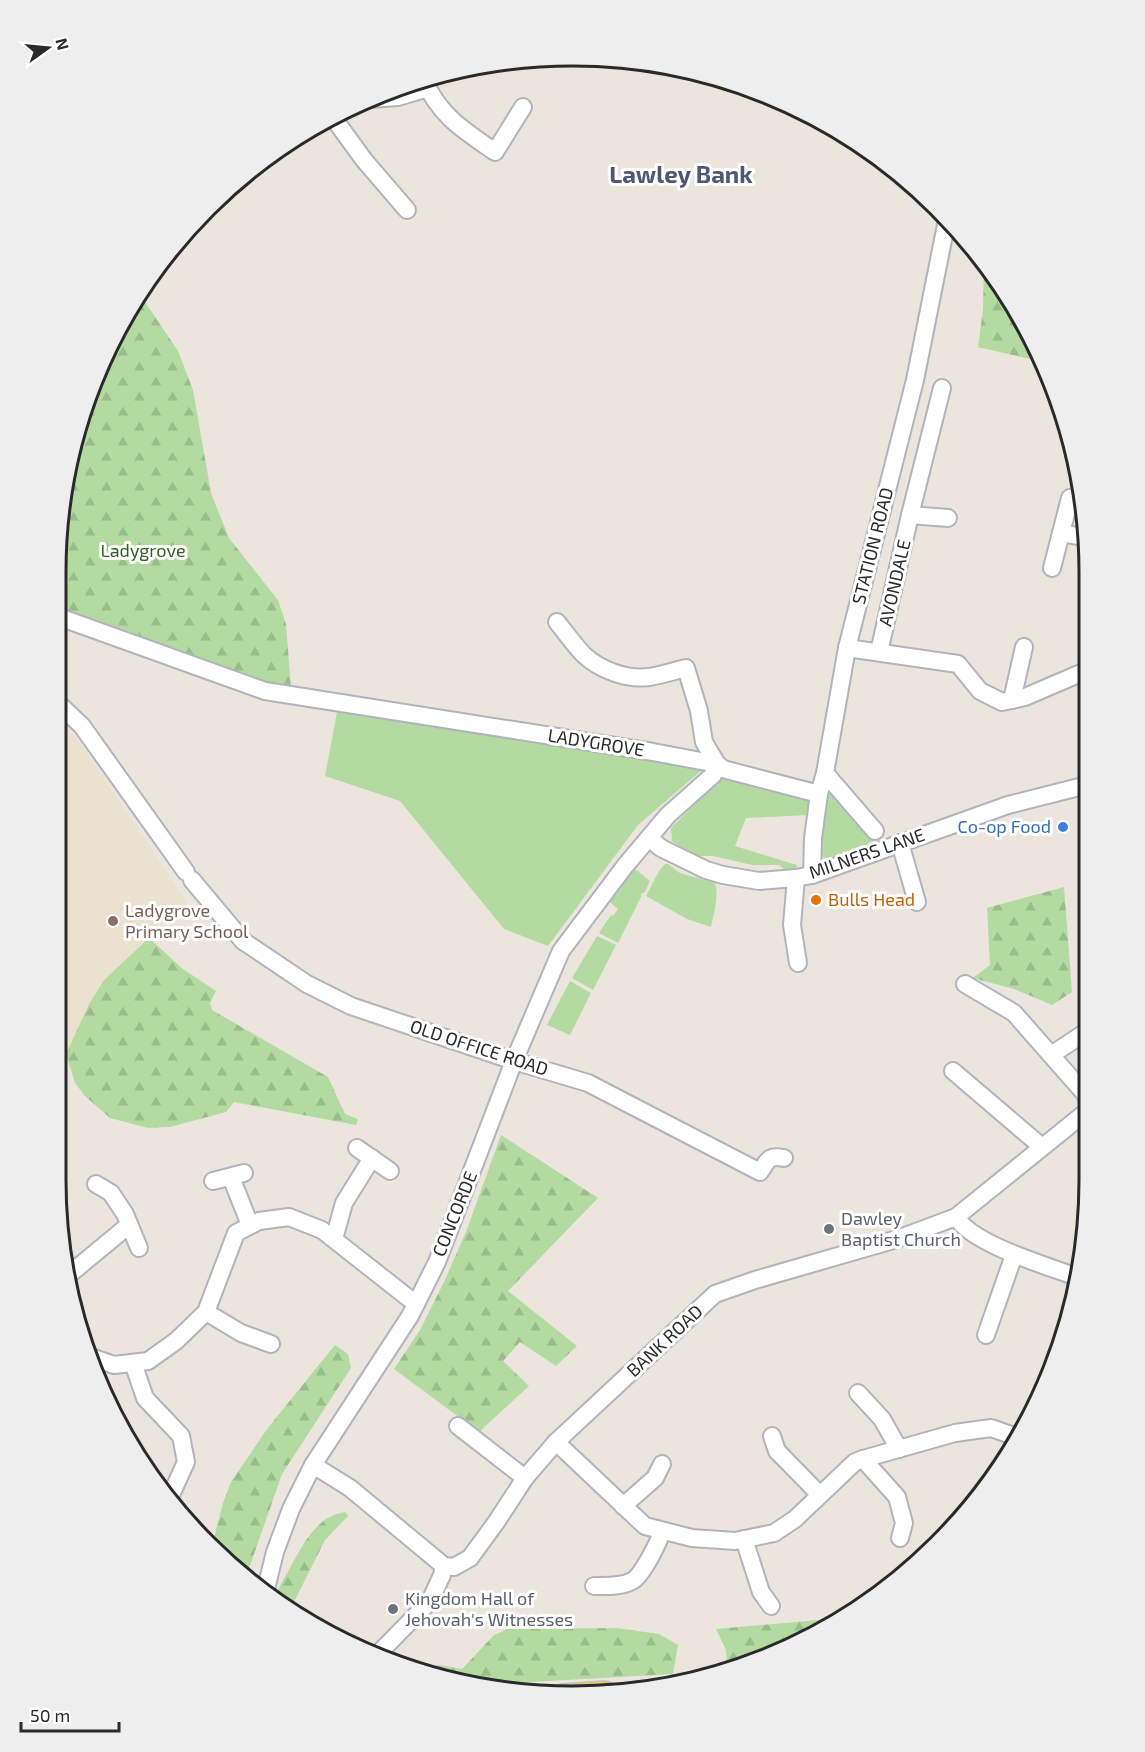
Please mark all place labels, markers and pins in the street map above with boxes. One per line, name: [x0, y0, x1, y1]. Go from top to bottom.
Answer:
place label: Co-op Food: [958, 815, 1051, 837]
marker: Co-op Food: [1056, 820, 1070, 834]
place label: Bulls Head: [828, 888, 915, 910]
marker: Bulls Head: [809, 893, 823, 907]
place label: Ladygrove Primary School: [125, 899, 249, 942]
marker: Ladygrove Primary School: [106, 914, 120, 928]
place label: Dawley Baptist Church: [841, 1207, 961, 1250]
marker: Dawley Baptist Church: [822, 1222, 836, 1236]
place label: Kingdom Hall of Jehovah's Witnesses: [405, 1587, 573, 1630]
marker: Kingdom Hall of Jehovah's Witnesses: [386, 1602, 400, 1616]

